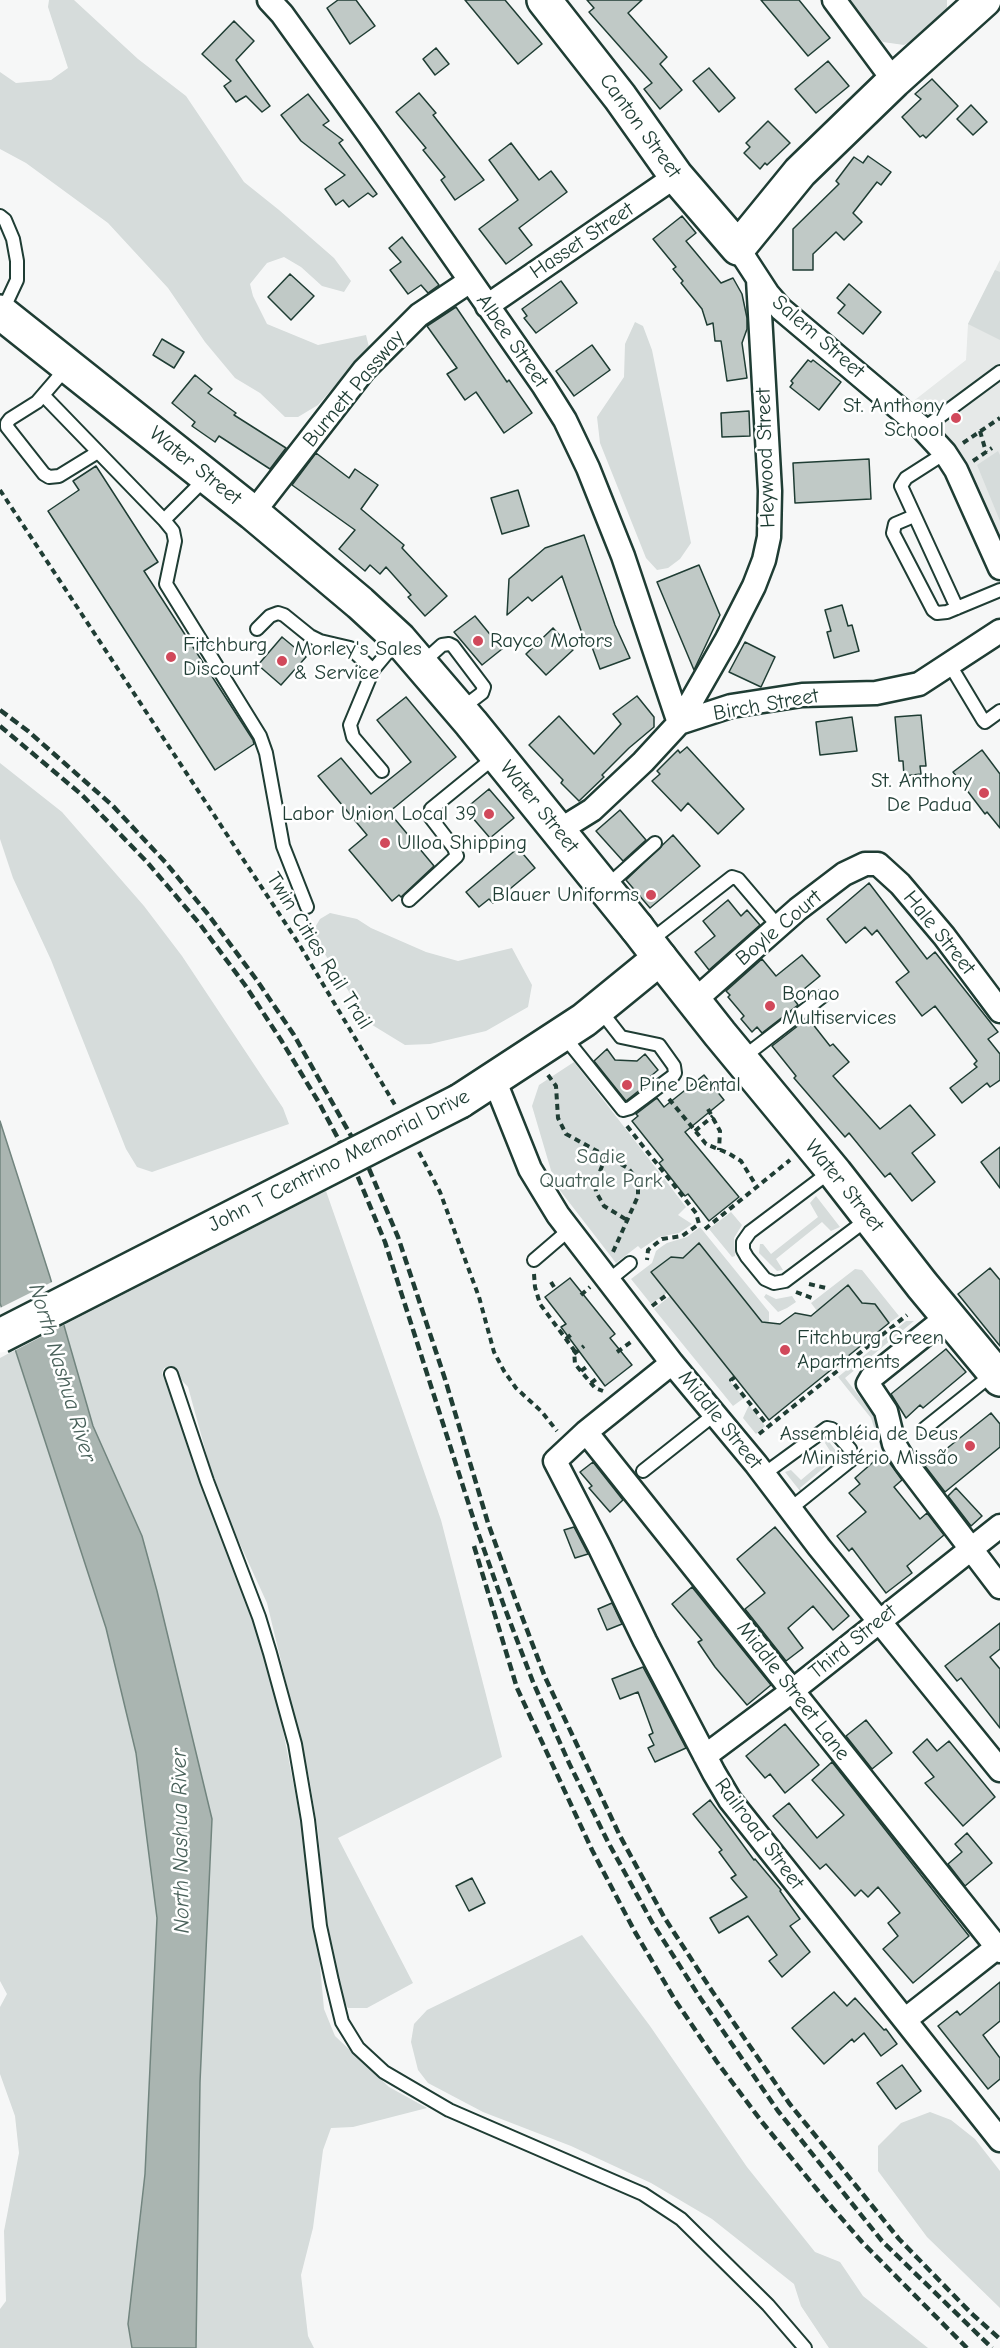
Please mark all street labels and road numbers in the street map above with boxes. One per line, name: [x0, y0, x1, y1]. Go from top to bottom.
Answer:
street label: Canton Street: [594, 69, 686, 183]
street label: Hasset Street: [525, 197, 639, 285]
street label: Albee Street: [471, 289, 553, 393]
street label: Salem Street: [767, 290, 869, 384]
street label: Burnett Passway: [298, 325, 410, 453]
street label: Heywood Street: [751, 387, 781, 529]
street label: Water Street: [144, 421, 246, 511]
street label: Birch Street: [711, 683, 821, 727]
street label: Water Street: [494, 756, 584, 858]
street label: Twin Cities Rail Trail: [261, 868, 377, 1034]
street label: Boyle Court: [731, 885, 827, 971]
street label: Hale Street: [898, 886, 980, 980]
street label: John T Centrino Memorial Drive: [204, 1084, 474, 1238]
street label: Water Street: [799, 1135, 889, 1237]
street label: Middle Street: [673, 1366, 767, 1474]
street label: Third Street: [804, 1599, 902, 1685]
street label: Middle Street Lane: [731, 1616, 855, 1766]
street label: Railroad Street: [709, 1773, 809, 1895]

